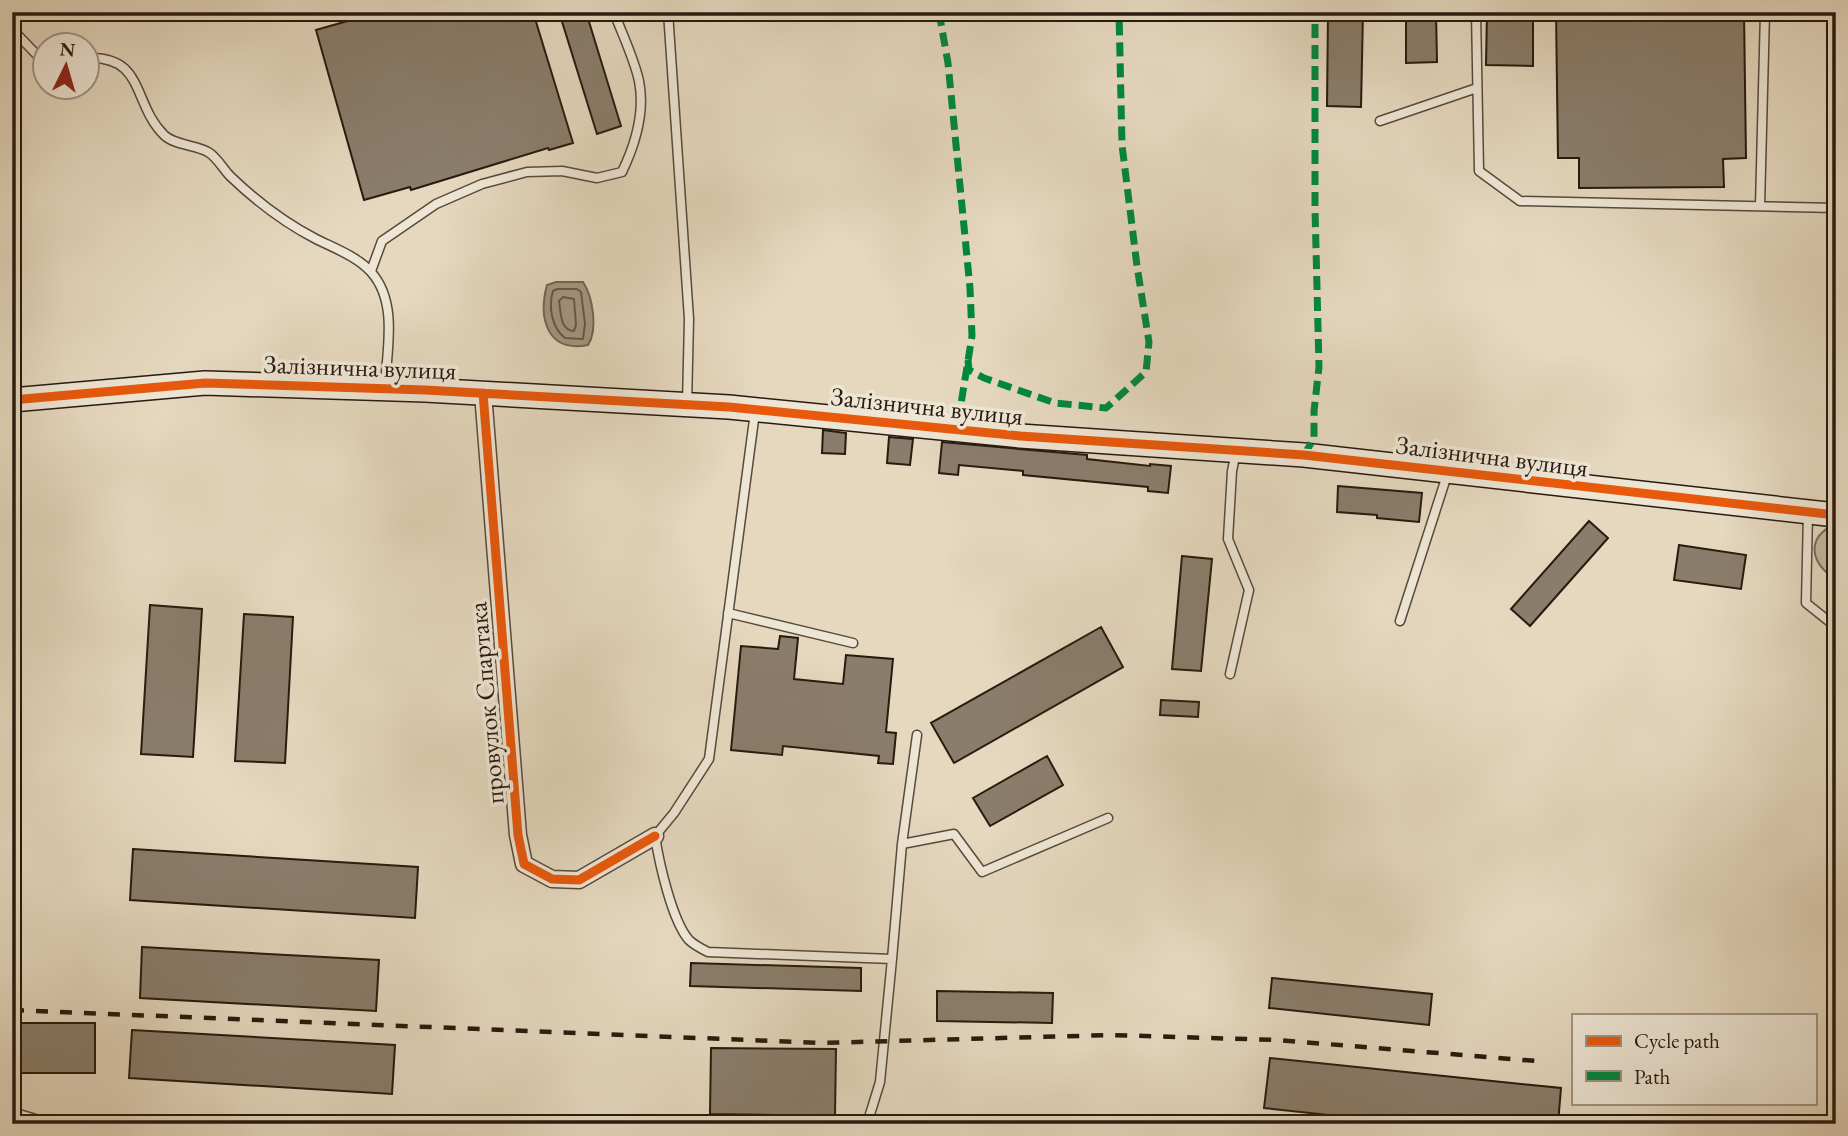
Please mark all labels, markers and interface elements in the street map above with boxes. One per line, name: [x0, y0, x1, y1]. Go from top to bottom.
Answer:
north arrow: [32, 32, 102, 102]
text: N: [59, 36, 77, 63]
street label: Залізнична вулиця: [263, 347, 457, 387]
street label: Залізнична вулиця: [829, 379, 1025, 433]
street label: Залізнична вулиця: [1394, 427, 1590, 485]
street label: провулок Спартака: [460, 600, 512, 805]
legend: [1572, 1014, 1816, 1104]
text: Cycle path: [1634, 1027, 1720, 1054]
text: Path: [1634, 1063, 1671, 1090]

